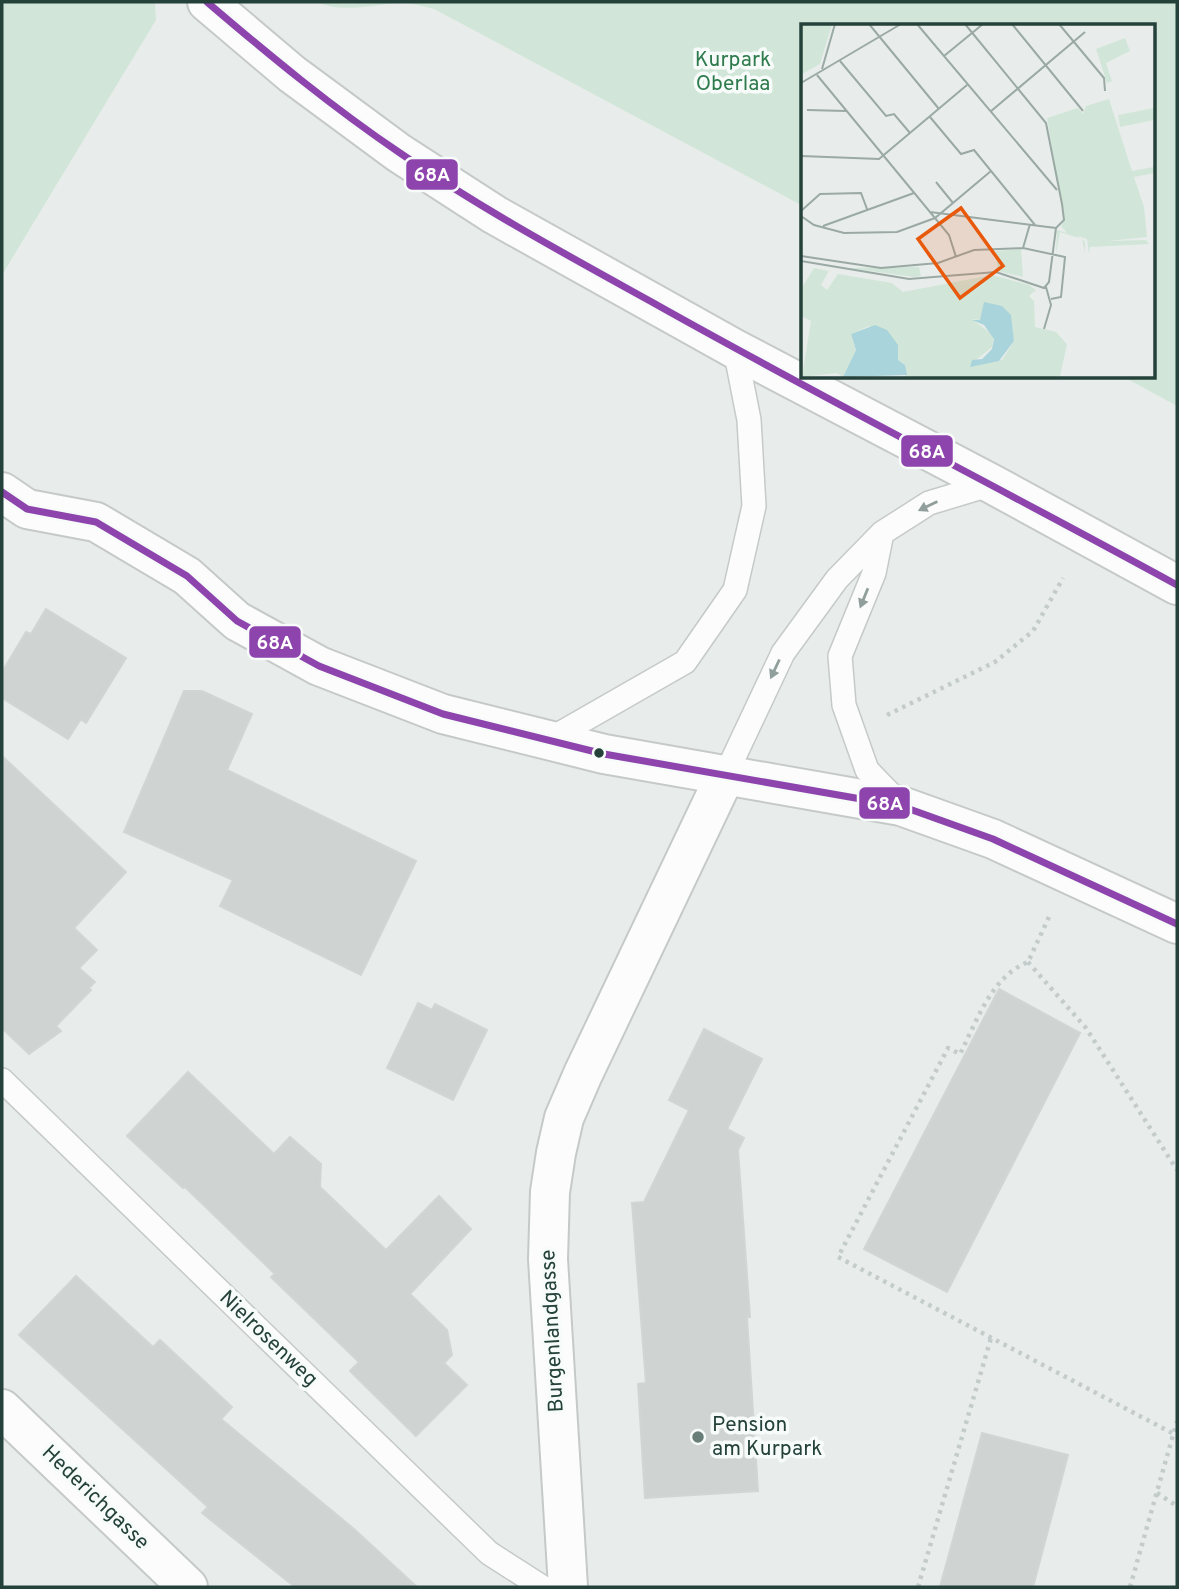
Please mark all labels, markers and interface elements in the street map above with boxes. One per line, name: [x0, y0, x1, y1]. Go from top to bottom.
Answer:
inset map: [801, 24, 1154, 378]
park label: Kurpark Oberlaa: [695, 47, 771, 98]
line badge: 68A: [405, 158, 459, 191]
text: 68A: [414, 164, 451, 188]
line badge: 68A: [900, 434, 954, 468]
text: 68A: [909, 441, 946, 465]
one-way arrow: [918, 500, 938, 511]
one-way arrow: [858, 588, 869, 609]
line badge: 68A: [248, 625, 302, 659]
text: 68A: [257, 632, 294, 656]
one-way arrow: [770, 659, 781, 679]
unlabelled marker: [592, 746, 606, 760]
line badge: 68A: [858, 786, 911, 820]
text: 68A: [867, 793, 904, 817]
street label: Burgenlandgasse: [535, 1249, 571, 1413]
street label: Nielrosenweg: [213, 1285, 323, 1393]
place label: Pension am Kurpark: [712, 1412, 823, 1463]
marker: Pension am Kurpark: [690, 1429, 706, 1445]
street label: Hederichgasse: [35, 1440, 155, 1556]

